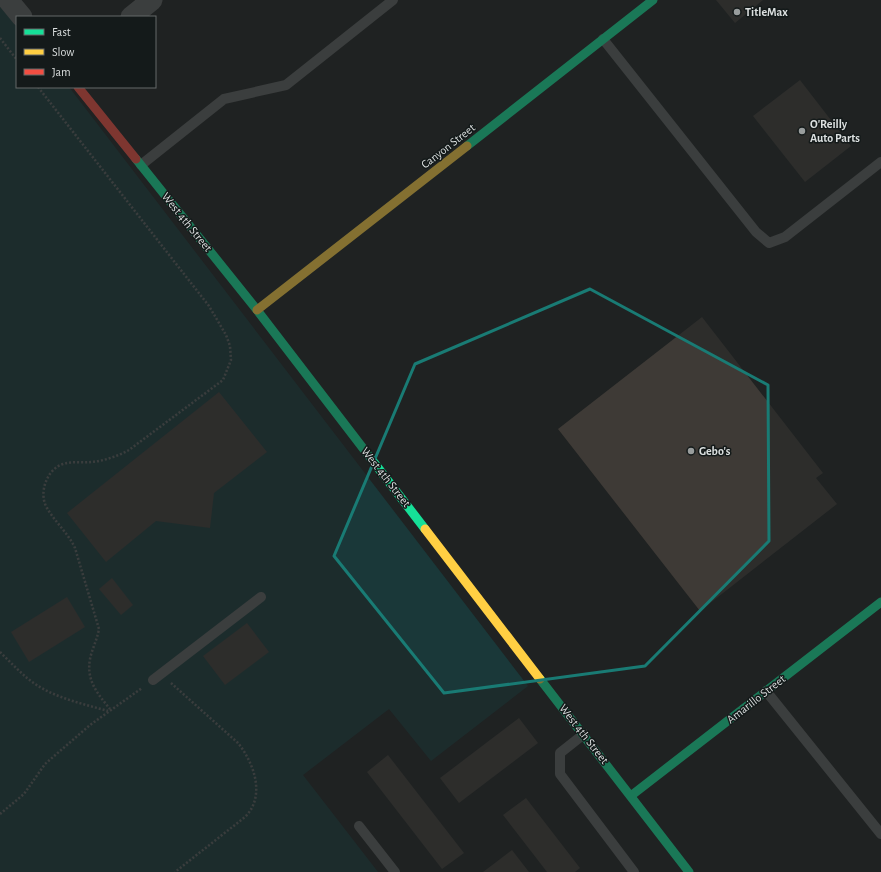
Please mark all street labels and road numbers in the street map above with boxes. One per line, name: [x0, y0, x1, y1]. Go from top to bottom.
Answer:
street label: Canyon Street: [419, 121, 478, 171]
street label: West 4th Street: [160, 190, 214, 254]
street label: West 4th Street: [359, 445, 413, 509]
street label: Amarillo Street: [724, 672, 788, 725]
street label: West 4th Street: [557, 702, 611, 766]

